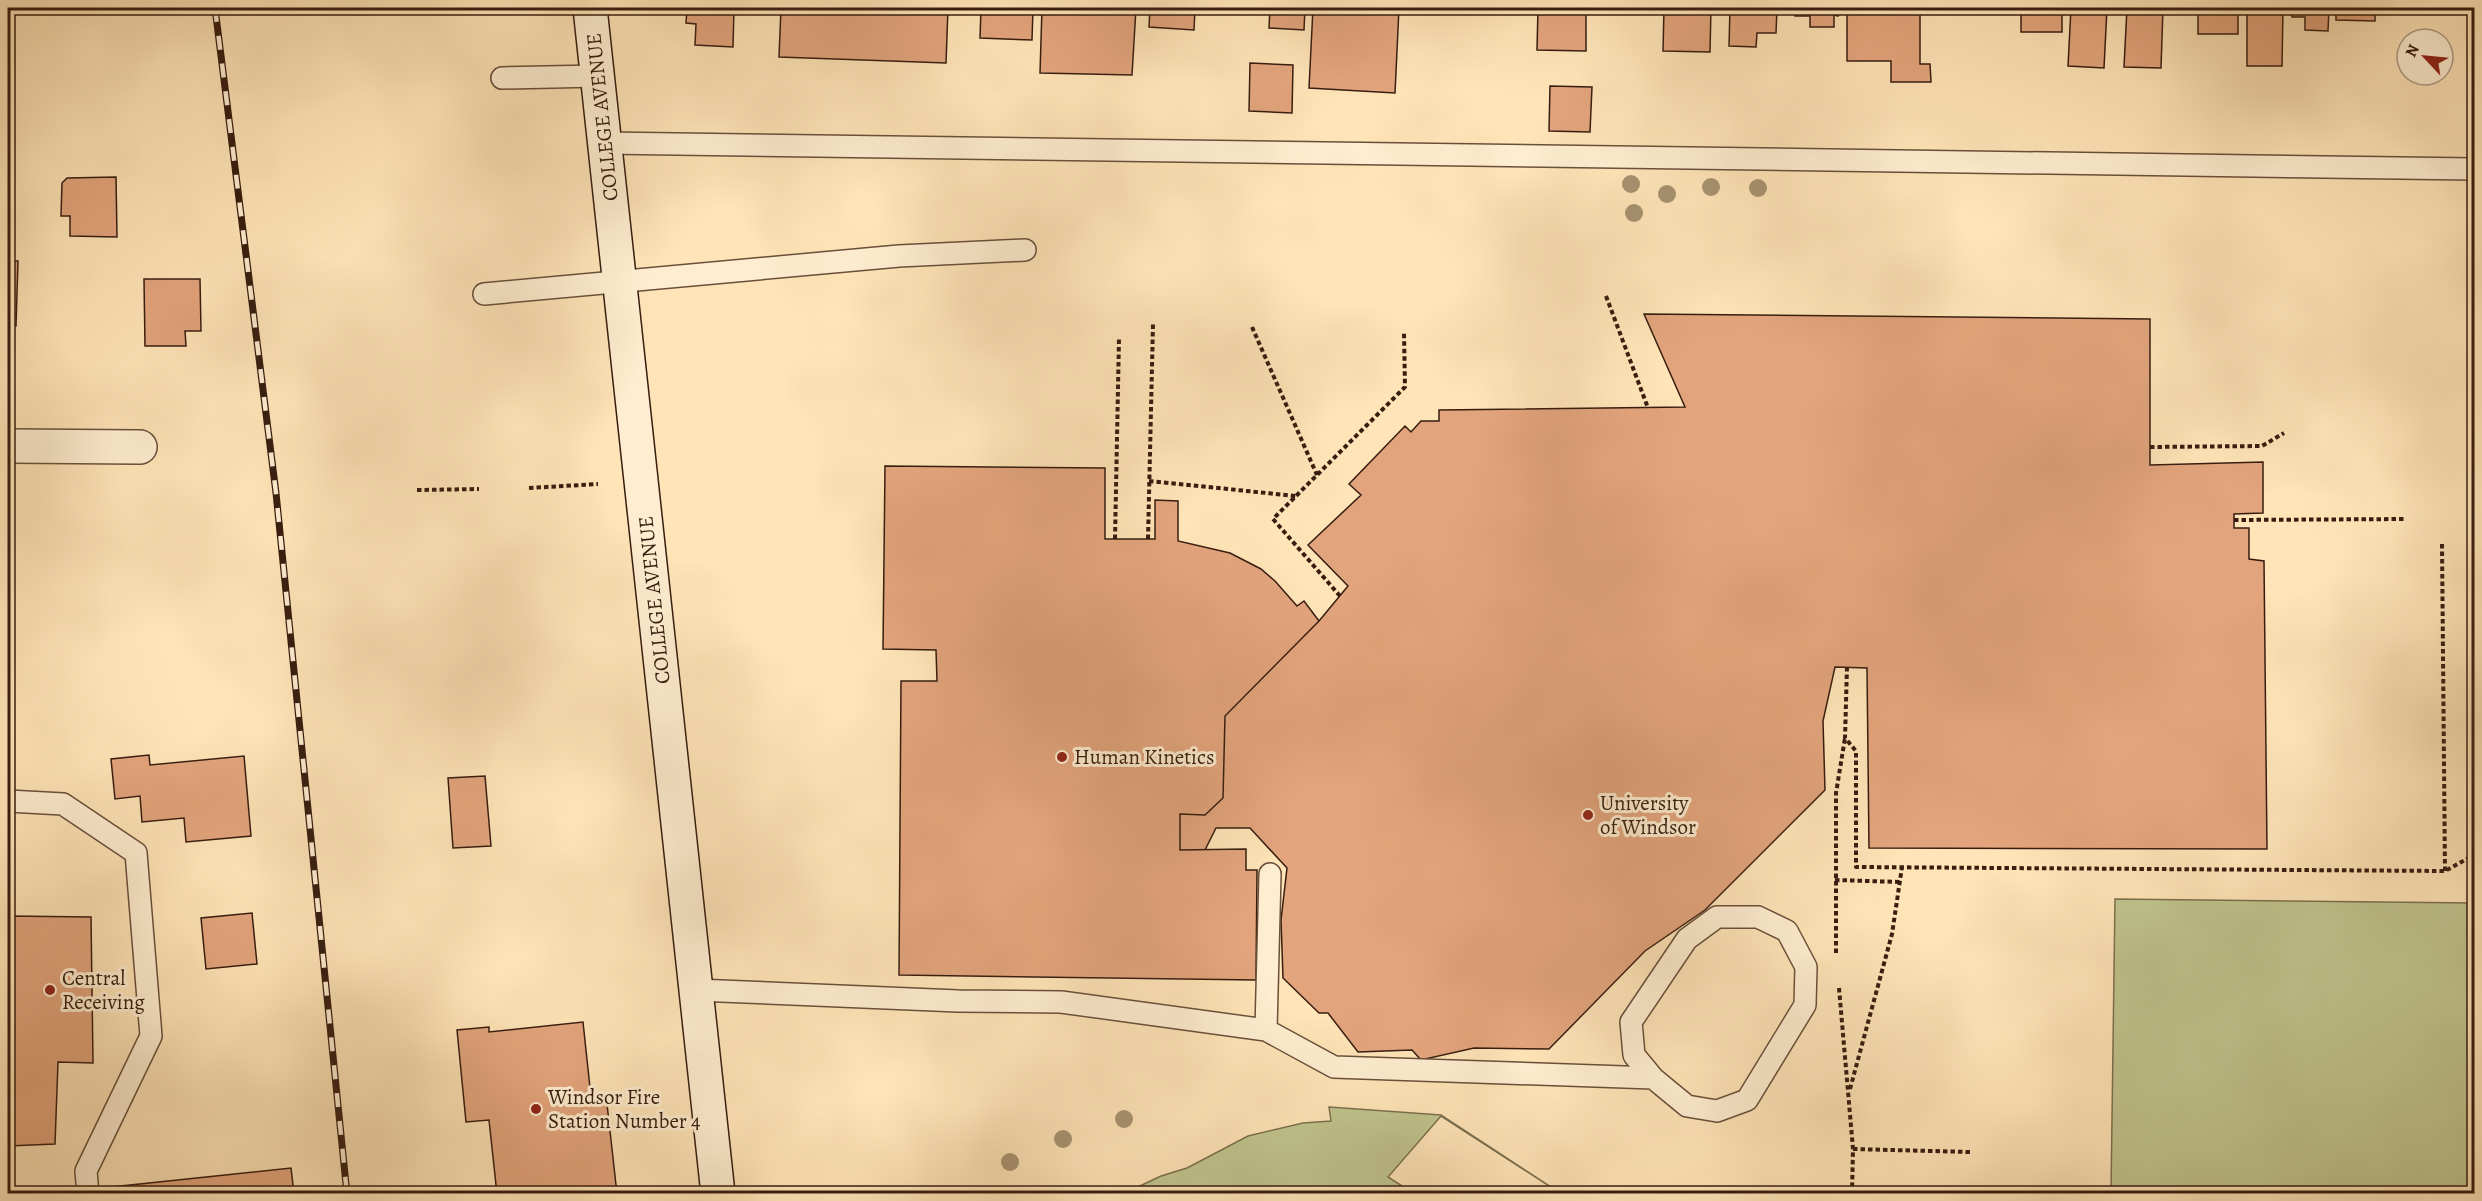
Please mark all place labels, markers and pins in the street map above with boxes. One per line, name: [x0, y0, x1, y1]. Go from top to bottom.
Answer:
place label: Human Kinetics: [1074, 743, 1214, 771]
marker: Human Kinetics: [1055, 750, 1069, 764]
place label: University of Windsor: [1600, 789, 1696, 841]
marker: University of Windsor: [1581, 808, 1595, 822]
place label: Central Receiving: [62, 964, 145, 1016]
marker: Central Receiving: [43, 983, 57, 997]
place label: Windsor Fire Station Number 4: [547, 1083, 701, 1135]
marker: Windsor Fire Station Number 4: [529, 1102, 543, 1116]

